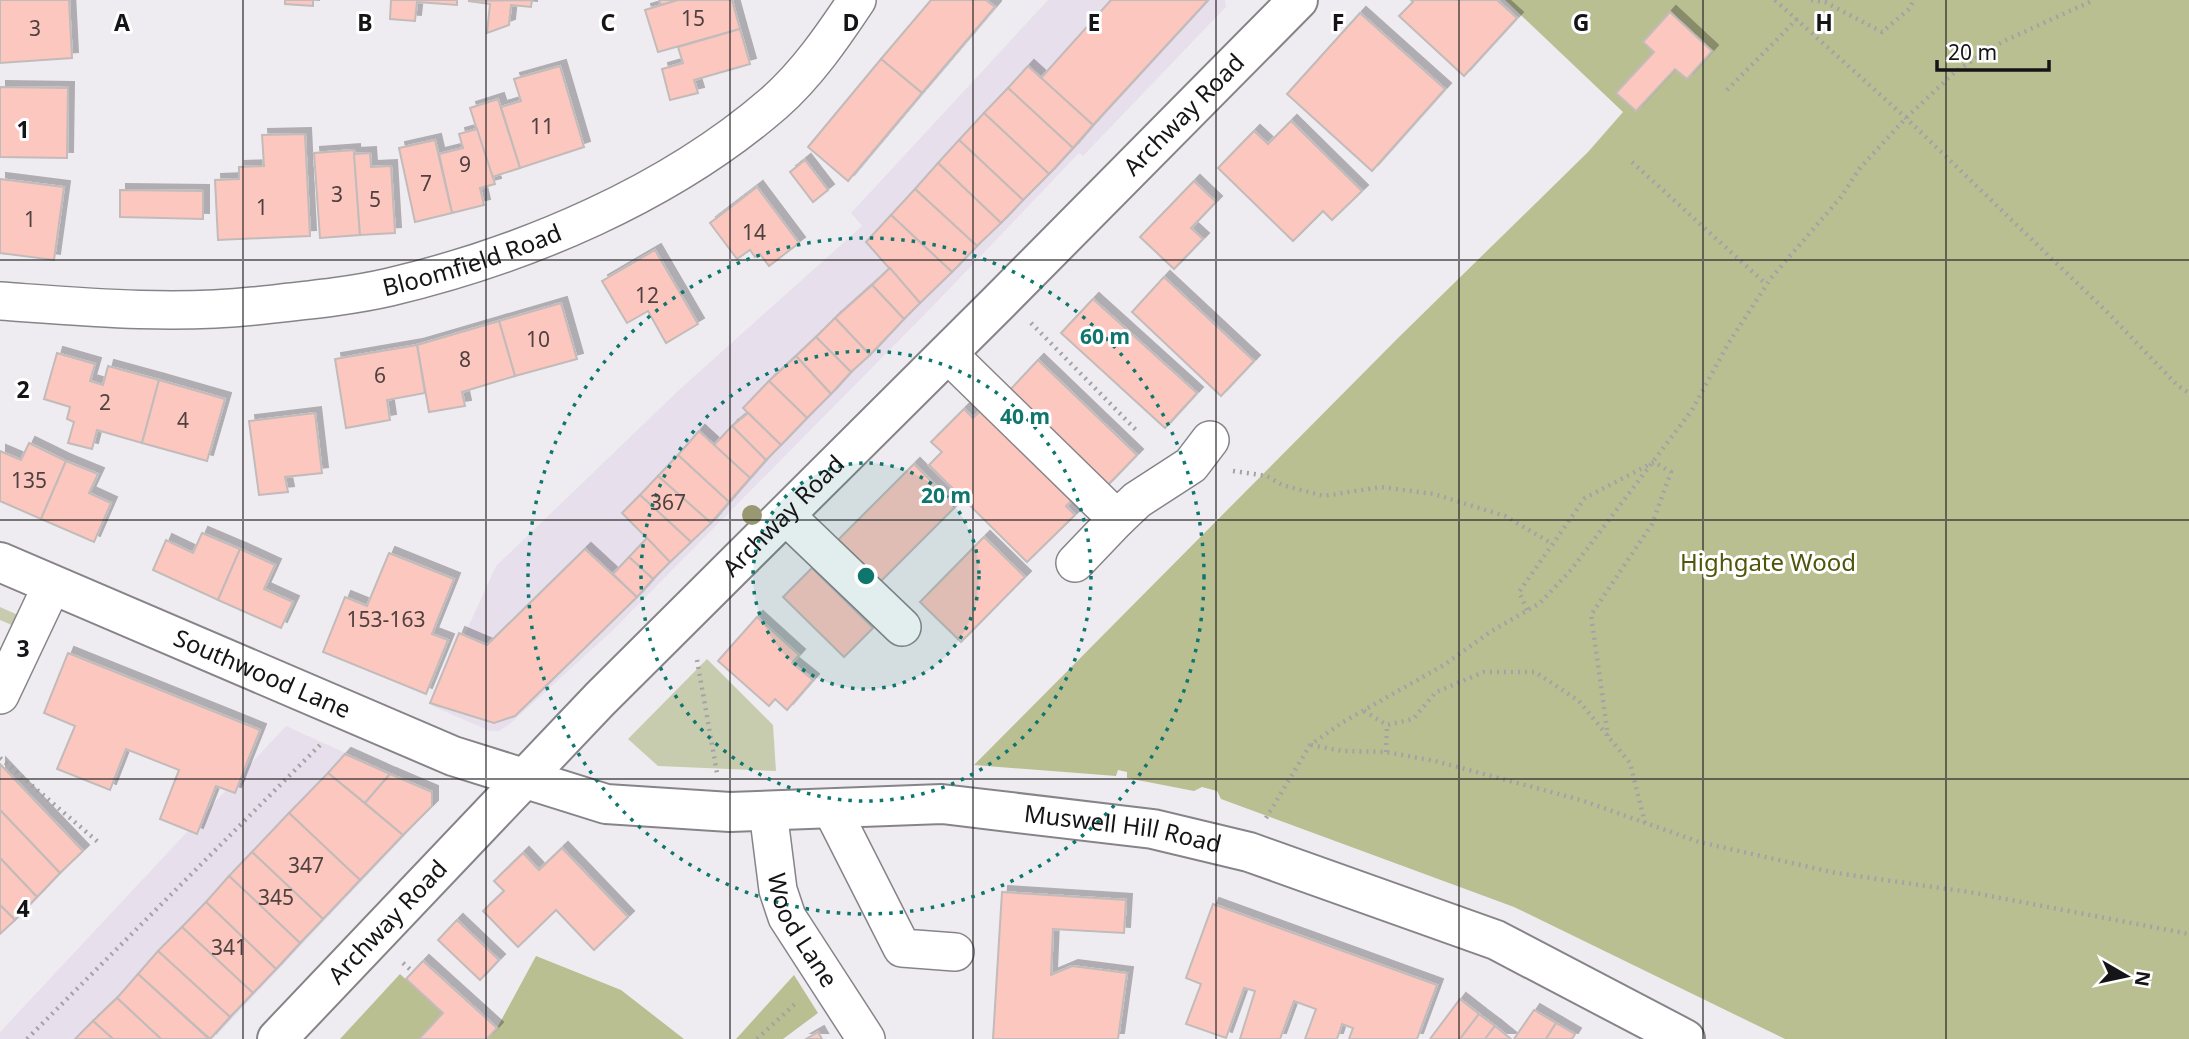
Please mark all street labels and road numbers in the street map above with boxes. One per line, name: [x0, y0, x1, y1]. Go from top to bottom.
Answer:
street label: Archway Road: [1115, 46, 1251, 182]
street label: Bloomfield Road: [379, 215, 566, 303]
street label: Archway Road: [714, 447, 851, 583]
street label: Southwood Lane: [169, 620, 356, 725]
street label: Muswell Hill Road: [1022, 796, 1225, 860]
street label: Archway Road: [320, 852, 454, 990]
street label: Wood Lane: [761, 871, 846, 993]

